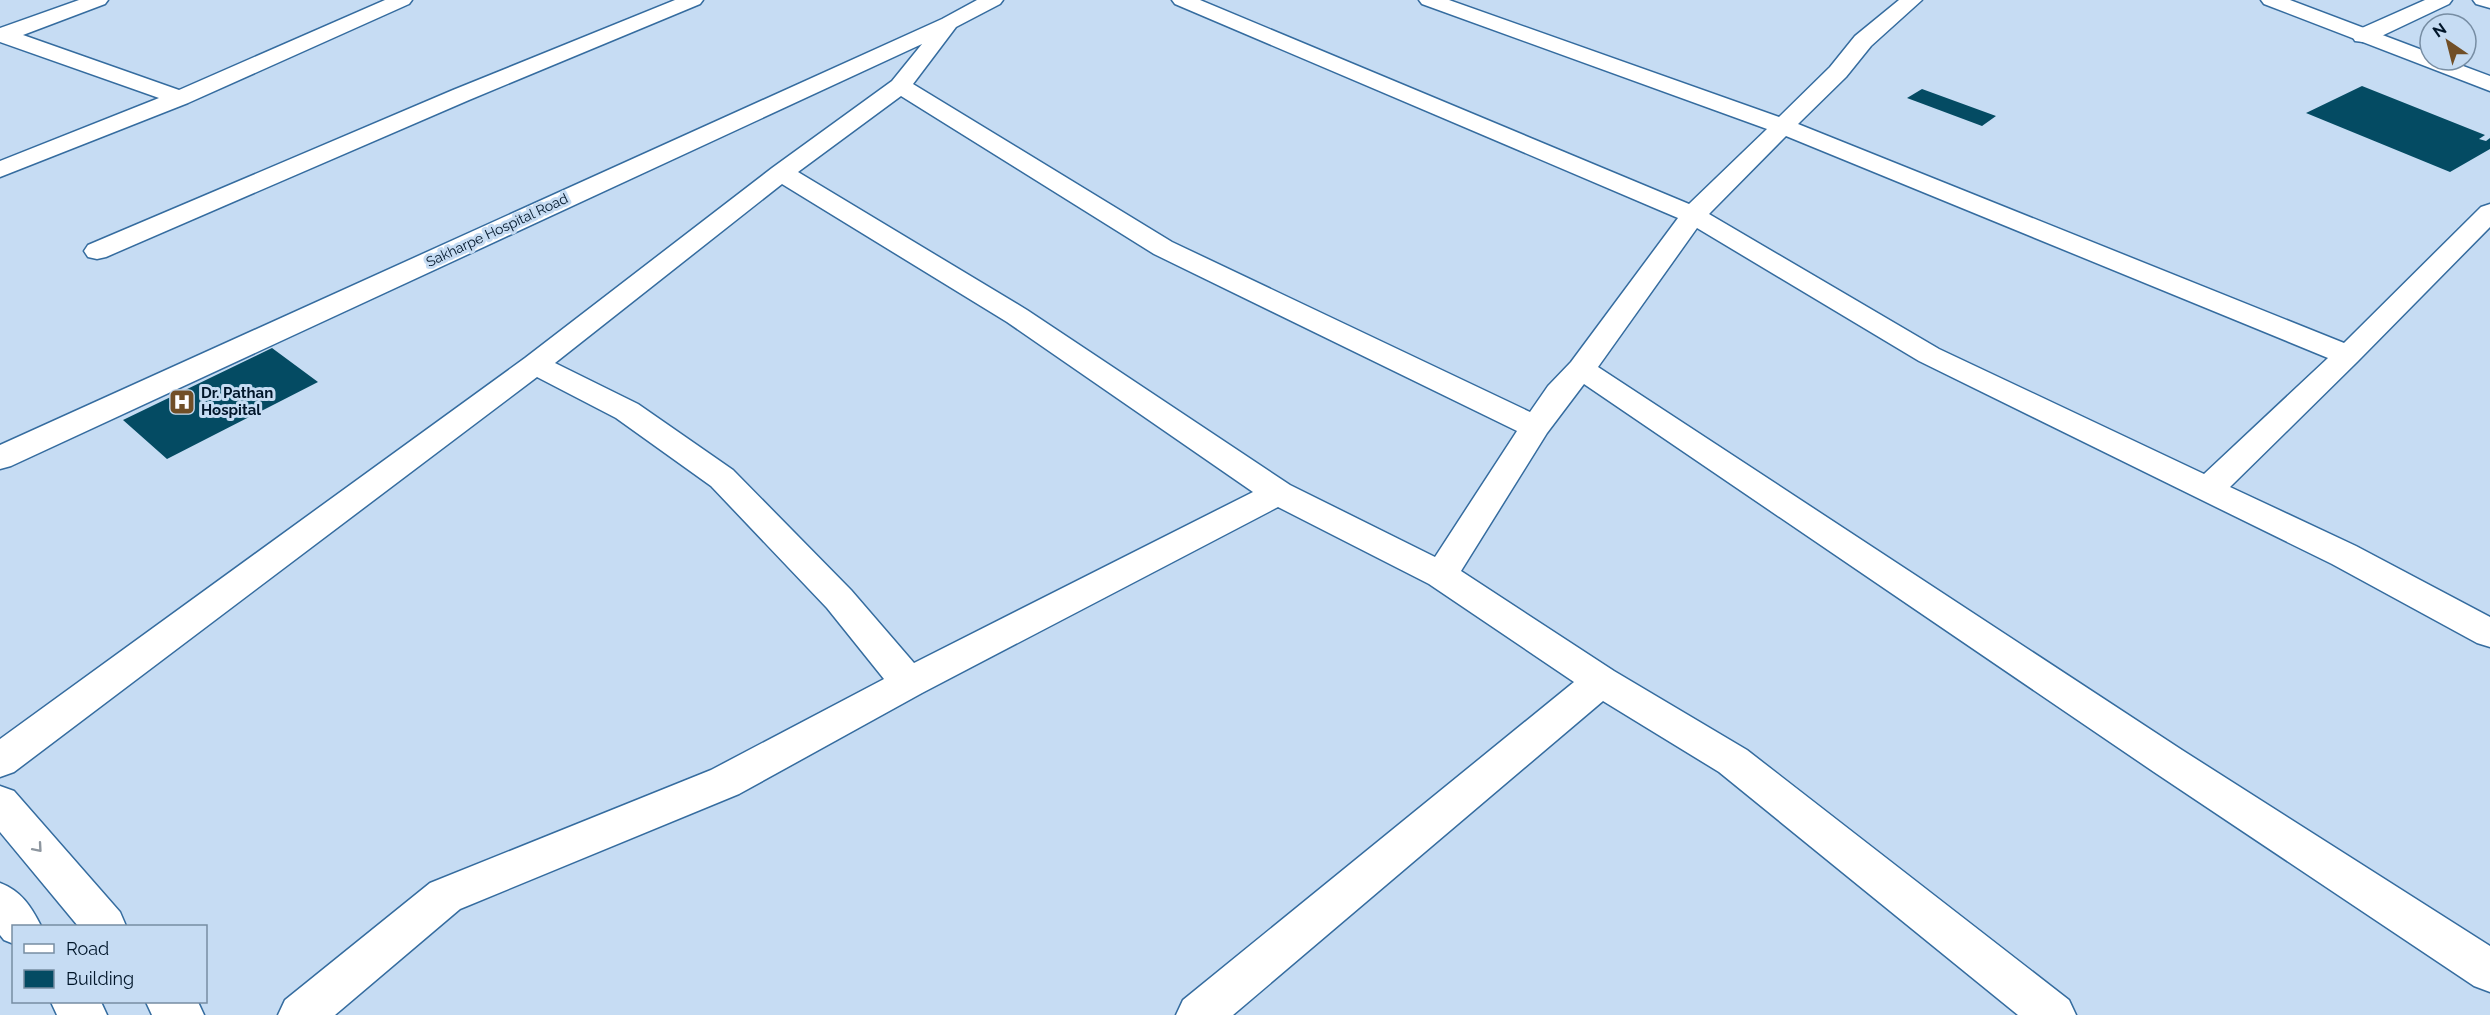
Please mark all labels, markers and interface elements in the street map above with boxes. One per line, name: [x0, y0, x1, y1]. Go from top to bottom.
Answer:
north arrow: [2418, 12, 2478, 72]
text: N: [2429, 19, 2450, 41]
street label: Sakharpe Hospital Road: [424, 190, 570, 270]
place label: Dr. Pathan Hospital: [201, 384, 273, 419]
hospital icon: Dr. Pathan Hospital: [167, 387, 197, 417]
one-way arrow: [31, 841, 42, 852]
legend: [12, 925, 207, 1003]
text: Road: [66, 938, 109, 959]
text: Building: [66, 968, 134, 989]

